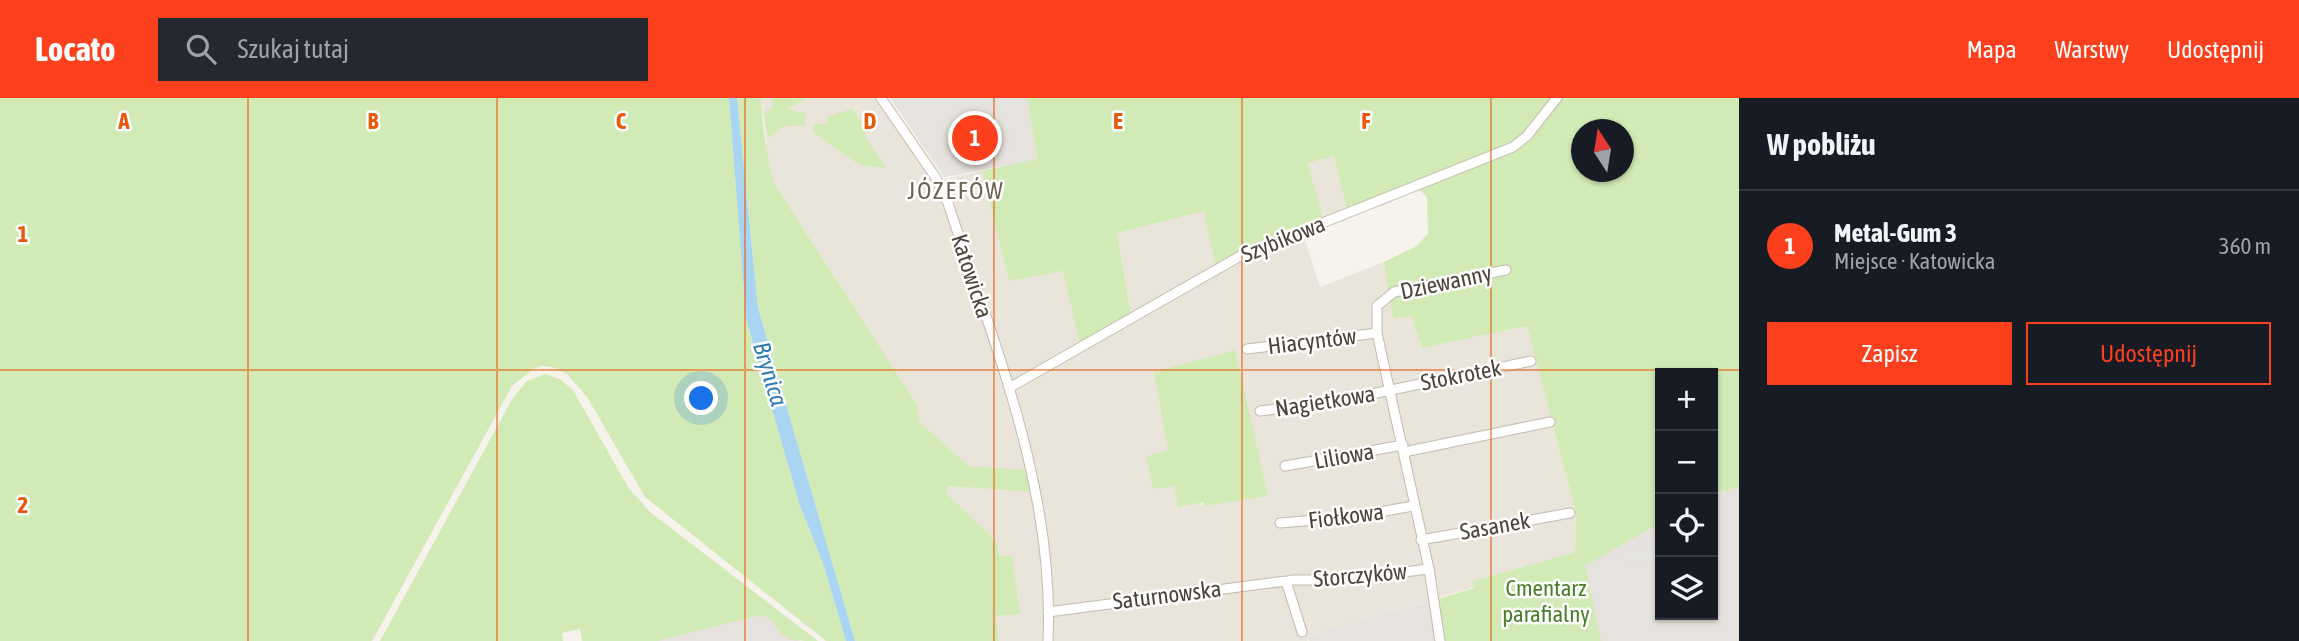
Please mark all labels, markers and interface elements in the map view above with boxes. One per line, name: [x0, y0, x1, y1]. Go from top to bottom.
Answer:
search box: [158, 18, 648, 81]
text: Locato: [35, 30, 116, 68]
icon: search: [182, 30, 220, 68]
text: Szukaj tutaj: [238, 34, 349, 64]
text: Mapa: [1967, 36, 2017, 63]
text: Warstwy: [2055, 36, 2129, 63]
text: Udostępnij: [2167, 36, 2264, 63]
text: A: [117, 108, 130, 134]
text: B: [368, 108, 379, 134]
text: C: [616, 108, 627, 134]
text: D: [864, 108, 877, 134]
text: E: [1113, 108, 1123, 134]
text: F: [1361, 108, 1371, 134]
pin: 1: [952, 112, 998, 164]
north arrow: [1571, 119, 1634, 182]
text: W pobliżu: [1767, 127, 1876, 161]
district label: JÓZEFÓW: [907, 177, 1005, 204]
street label: Szybikowa: [1237, 210, 1329, 268]
text: Metal-Gum 3: [1834, 218, 1957, 248]
text: 1: [18, 221, 29, 247]
street label: Katowicka: [946, 231, 998, 321]
text: 1: [1785, 233, 1795, 259]
text: 360 m: [2219, 233, 2271, 259]
text: Miejsce · Katowicka: [1834, 248, 1996, 274]
street label: Dziewanny: [1398, 260, 1494, 304]
button: Zapisz: [1767, 322, 2012, 385]
button: Udostępnij: [2026, 322, 2271, 385]
street label: Hiacyntów: [1266, 323, 1358, 359]
water label: Brynica: [748, 339, 793, 409]
street label: Stokrotek: [1418, 354, 1504, 396]
map controls: [1655, 368, 1718, 620]
button: +: [1655, 368, 1718, 431]
street label: Nagietkowa: [1273, 380, 1377, 422]
your location: [684, 381, 718, 415]
button: −: [1655, 431, 1718, 494]
street label: Liliowa: [1312, 438, 1376, 474]
text: 2: [18, 492, 28, 518]
button: locate: [1655, 494, 1718, 557]
street label: Fiołkowa: [1307, 498, 1385, 534]
street label: Sasanek: [1458, 507, 1532, 545]
button: layers: [1655, 557, 1718, 620]
street label: Storczyków: [1312, 558, 1408, 592]
street label: Saturnowska: [1111, 575, 1223, 615]
park label: Cmentarz parafialny: [1502, 575, 1590, 627]

